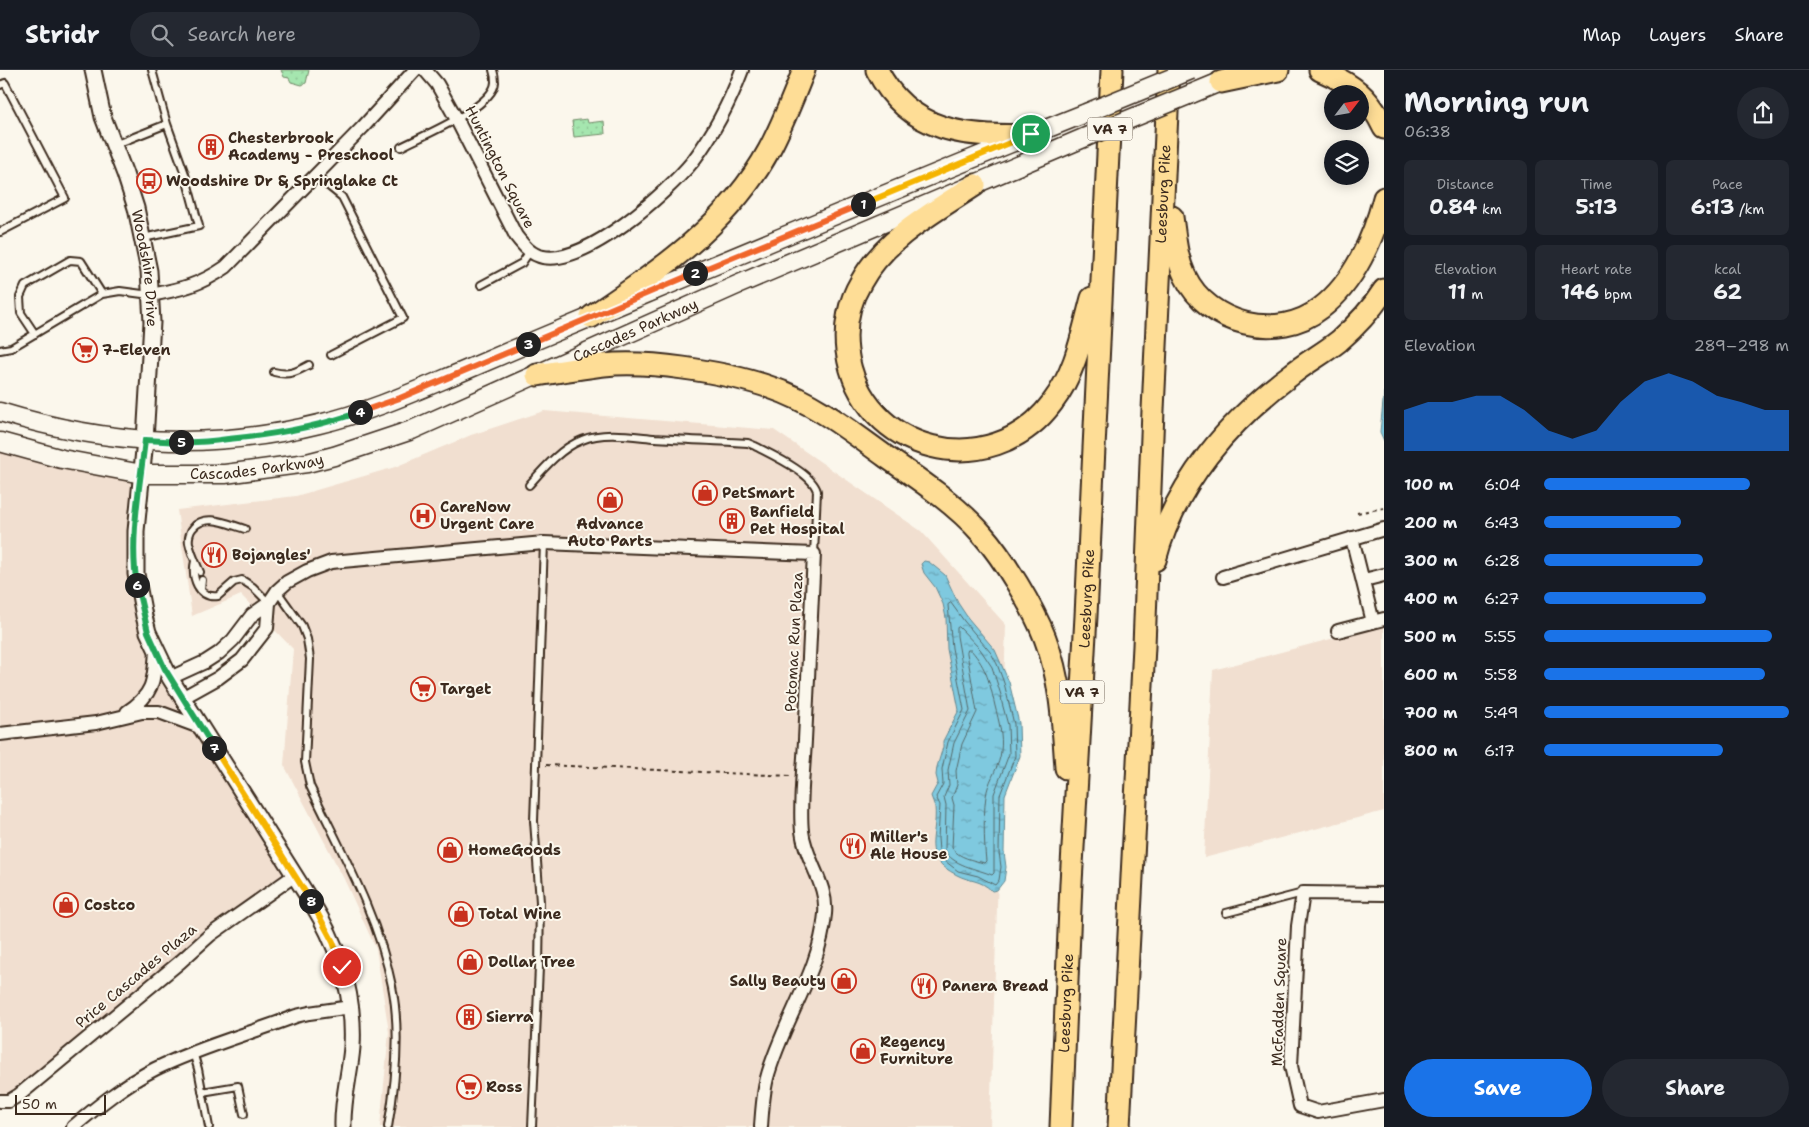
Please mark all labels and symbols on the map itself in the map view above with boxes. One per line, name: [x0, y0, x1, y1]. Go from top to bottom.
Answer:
north arrow: [1324, 85, 1369, 130]
street label: Huntington Square: [460, 102, 540, 232]
pin: [1010, 113, 1052, 155]
road number: VA 7: [1088, 118, 1132, 140]
place label: Chesterbrook Academy - Preschool: [228, 128, 394, 165]
building icon: Chesterbrook Academy - Preschool: [198, 134, 224, 160]
street label: Leesburg Pike: [1151, 144, 1175, 244]
bus stop icon: Woodshire Dr & Springlake Ct: [136, 168, 162, 194]
place label: Woodshire Dr & Springlake Ct: [166, 171, 398, 191]
pin: 1: [850, 192, 876, 216]
street label: Woodshire Drive: [127, 208, 162, 328]
pin: 2: [682, 260, 708, 286]
street label: Cascades Parkway: [570, 294, 701, 367]
pin: 3: [516, 332, 540, 356]
supermarket icon: 7-Eleven: [72, 337, 98, 363]
place label: 7-Eleven: [102, 340, 171, 360]
pin: 4: [348, 400, 372, 424]
pin: 5: [168, 430, 194, 454]
street label: Cascades Parkway: [190, 449, 326, 484]
shop icon: PetSmart: [692, 480, 718, 506]
place label: PetSmart: [722, 483, 795, 503]
shop icon: Advance Auto Parts: [597, 487, 623, 513]
place label: CareNow Urgent Care: [440, 497, 535, 534]
place label: Banfield Pet Hospital: [750, 502, 845, 539]
hospital icon: CareNow Urgent Care: [410, 503, 436, 529]
building icon: Banfield Pet Hospital: [719, 508, 745, 534]
place label: Advance Auto Parts: [568, 514, 653, 551]
restaurant icon: Bojangles': [201, 542, 227, 568]
place label: Bojangles': [232, 545, 311, 565]
street label: Leesburg Pike: [1074, 549, 1099, 649]
street label: Potomac Run Plaza: [780, 571, 808, 713]
pin: 6: [124, 572, 150, 598]
supermarket icon: Target: [410, 676, 436, 702]
place label: Target: [440, 679, 491, 699]
road number: VA 7: [1060, 680, 1104, 704]
pin: 7: [202, 736, 226, 760]
place label: Miller's Ale House: [870, 827, 948, 864]
restaurant icon: Miller's Ale House: [840, 833, 866, 859]
shop icon: HomeGoods: [437, 837, 463, 863]
place label: HomeGoods: [468, 840, 561, 860]
pin: 8: [298, 888, 324, 914]
shop icon: Costco: [53, 892, 79, 918]
place label: Costco: [84, 895, 135, 915]
shop icon: Total Wine: [448, 901, 474, 927]
place label: Total Wine: [478, 904, 561, 924]
street label: Price Cascades Plaza: [71, 919, 201, 1033]
street label: McFadden Square: [1267, 937, 1291, 1067]
pin: [321, 946, 363, 988]
shop icon: Dollar Tree: [457, 949, 483, 975]
place label: Dollar Tree: [488, 952, 575, 972]
street label: Leesburg Pike: [1054, 953, 1078, 1053]
shop icon: Sally Beauty: [831, 968, 857, 994]
place label: Sally Beauty: [729, 971, 826, 991]
restaurant icon: Panera Bread: [911, 973, 937, 999]
place label: Panera Bread: [942, 976, 1049, 996]
building icon: Sierra: [456, 1004, 482, 1030]
place label: Sierra: [486, 1007, 534, 1027]
place label: Regency Furniture: [880, 1032, 953, 1069]
shop icon: Regency Furniture: [850, 1038, 876, 1064]
supermarket icon: Ross: [456, 1074, 482, 1100]
place label: Ross: [486, 1077, 522, 1097]
scale bar: [15, 1092, 106, 1115]

